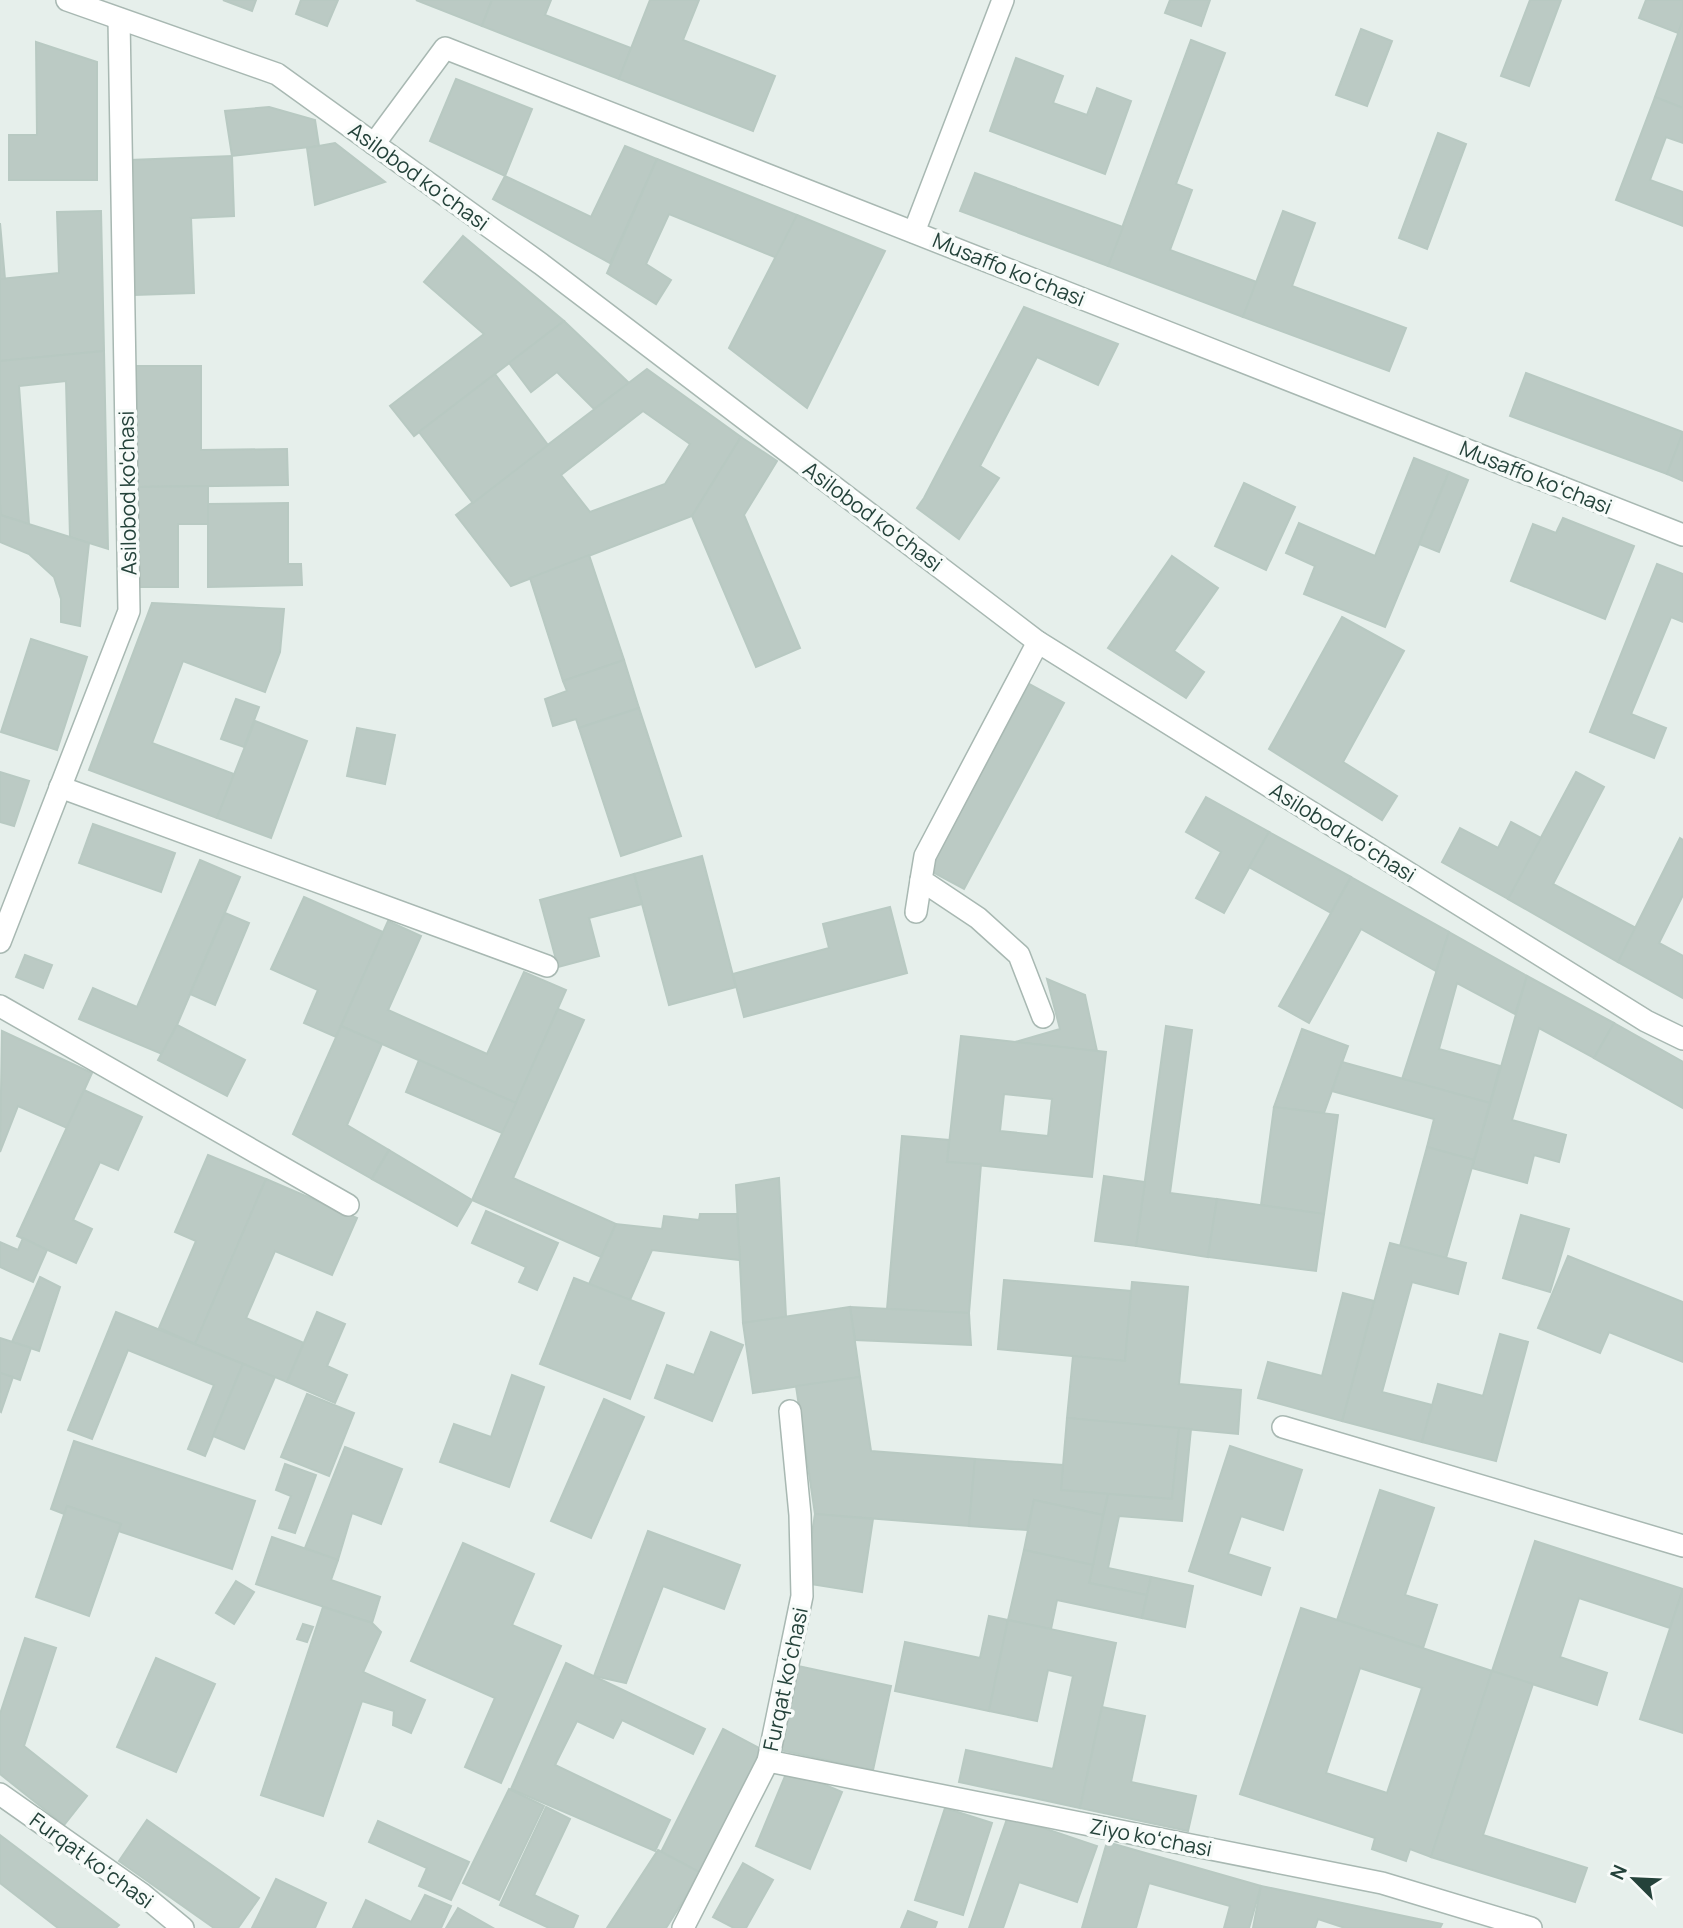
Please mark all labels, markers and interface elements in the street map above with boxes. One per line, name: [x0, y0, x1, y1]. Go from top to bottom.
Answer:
street label: Asilobod koʻchasi: [343, 116, 495, 236]
street label: Musaffo koʻchasi: [929, 226, 1089, 312]
street label: Asilobod ko'chasi: [112, 410, 142, 576]
street label: Musaffo koʻchasi: [1456, 434, 1616, 520]
street label: Asilobod koʻchasi: [798, 455, 948, 577]
street label: Asilobod koʻchasi: [1265, 776, 1421, 888]
street label: Furqat koʻchasi: [756, 1605, 814, 1753]
street label: Furqat koʻchasi: [25, 1806, 159, 1914]
street label: Ziyo koʻchasi: [1087, 1811, 1215, 1863]
north arrow: [1599, 1844, 1669, 1914]
text: N: [1604, 1861, 1633, 1884]

